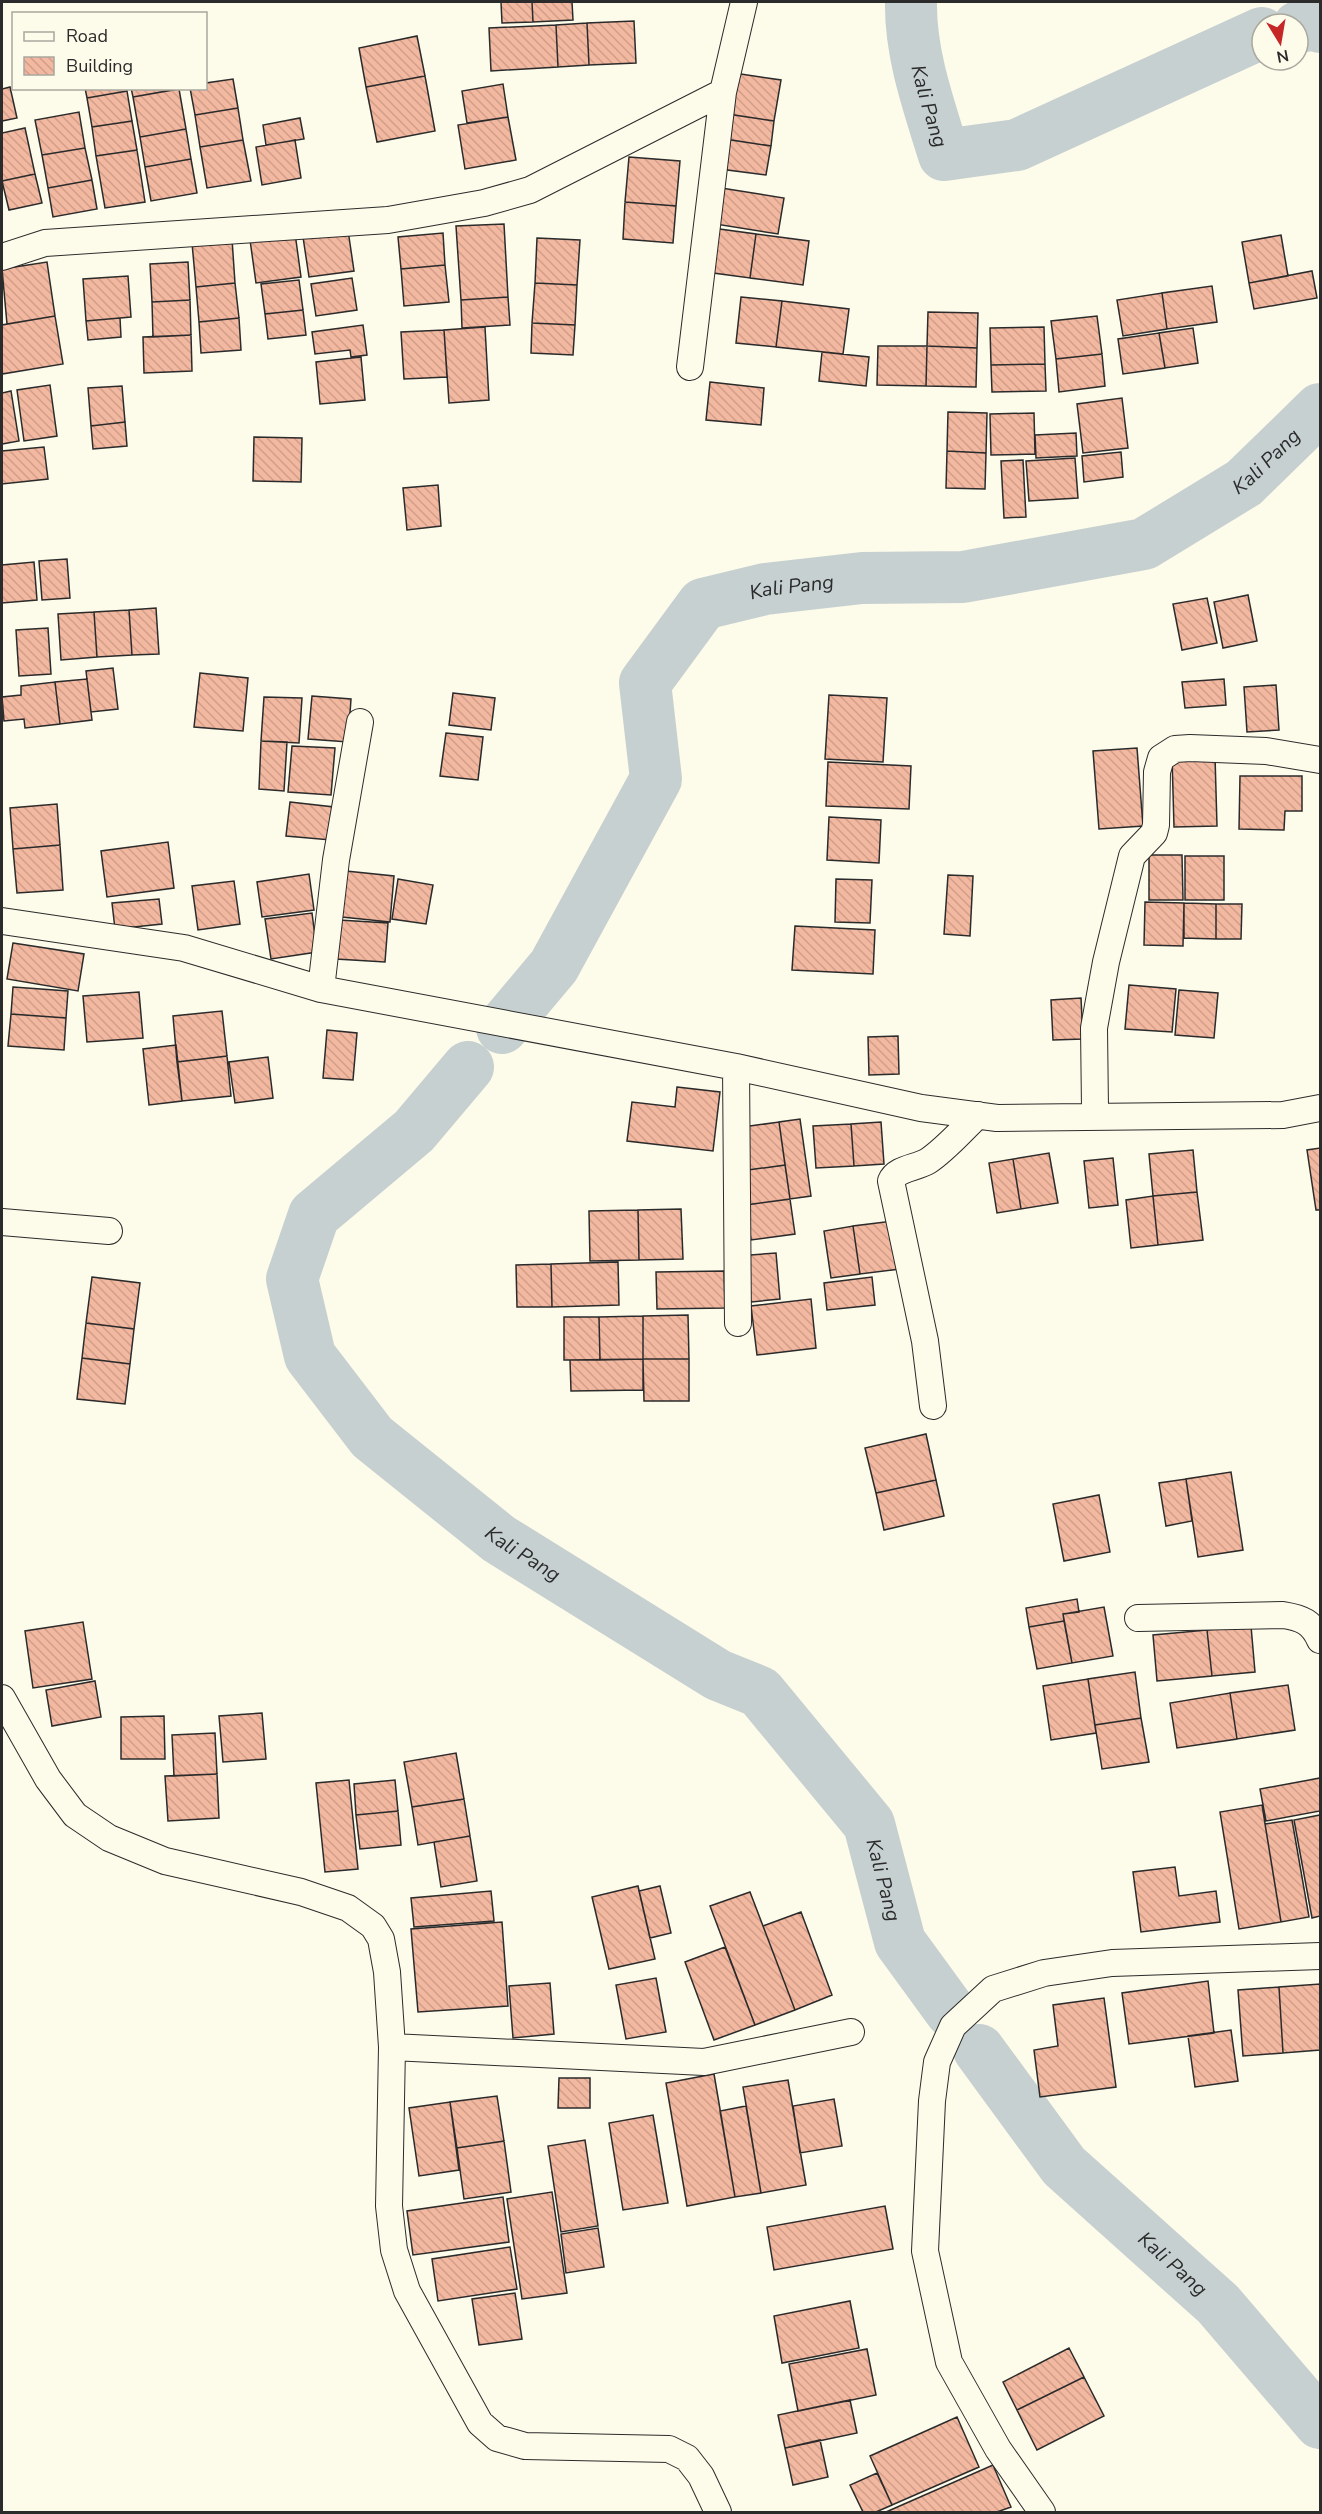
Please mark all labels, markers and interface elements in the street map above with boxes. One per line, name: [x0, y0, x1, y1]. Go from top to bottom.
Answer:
legend: [12, 12, 207, 90]
north arrow: [1250, 12, 1310, 72]
text: Road: [66, 24, 108, 48]
text: N: [1275, 44, 1291, 68]
text: Building: [66, 54, 133, 78]
water label: Kali Pang: [905, 62, 954, 151]
water label: Kali Pang: [1227, 422, 1306, 500]
water label: Kali Pang: [747, 568, 835, 606]
water label: Kali Pang: [479, 1519, 566, 1588]
water label: Kali Pang: [860, 1835, 907, 1924]
water label: Kali Pang: [1132, 2225, 1213, 2302]

